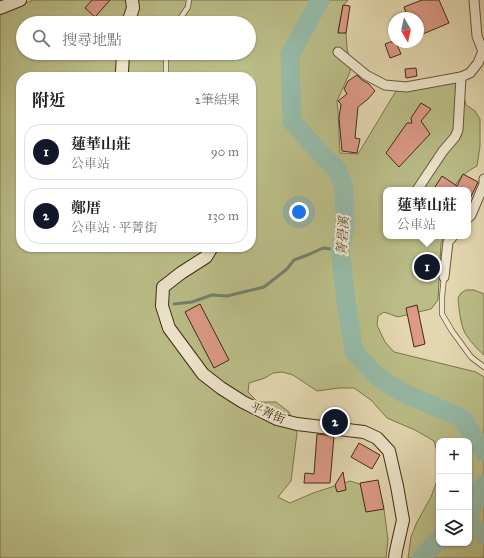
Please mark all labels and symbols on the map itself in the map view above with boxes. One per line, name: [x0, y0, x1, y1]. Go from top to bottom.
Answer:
north arrow: [388, 12, 424, 48]
your location: [289, 202, 309, 222]
water label: 菁礐溪: [334, 214, 352, 256]
pin: 1: [414, 252, 440, 282]
street label: 平菁街: [249, 400, 288, 427]
pin: 2: [322, 407, 348, 437]

